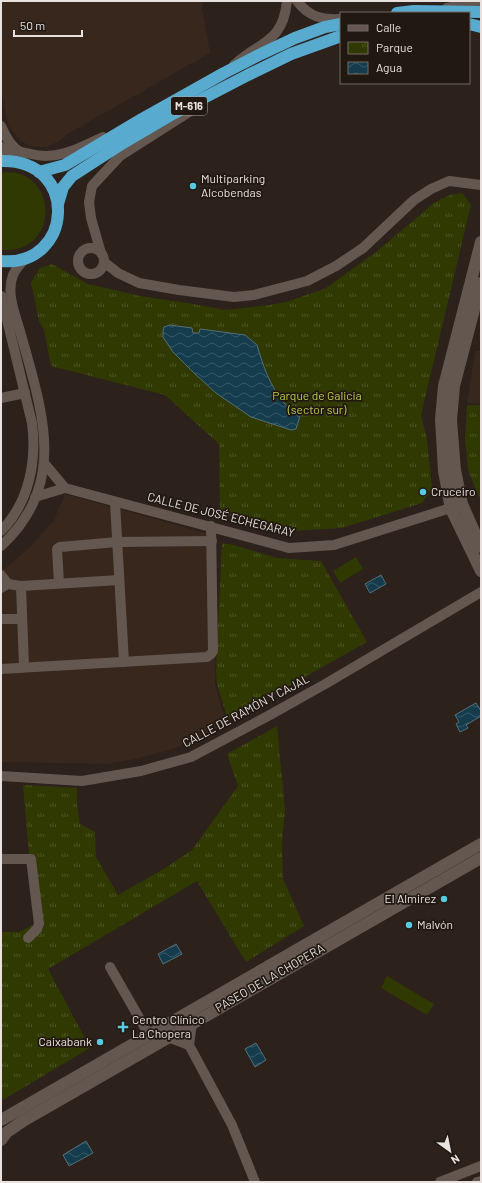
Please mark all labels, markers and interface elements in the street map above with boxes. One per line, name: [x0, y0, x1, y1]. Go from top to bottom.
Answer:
scale bar: [14, 12, 82, 38]
legend: [340, 12, 470, 84]
text: 50 m: [20, 18, 45, 32]
text: Calle: [376, 20, 401, 34]
text: Parque: [376, 40, 413, 54]
text: Agua: [376, 60, 402, 74]
road number: M-616: [171, 97, 207, 115]
place label: Multiparking Alcobendas: [201, 171, 265, 199]
marker: Multiparking Alcobendas: [188, 181, 198, 191]
park label: Parque de Galicia (sector sur): [272, 388, 362, 416]
place label: Cruceiro: [431, 484, 476, 498]
marker: Cruceiro: [418, 487, 428, 497]
street label: CALLE DE JOSÉ ECHEGARAY: [146, 489, 296, 539]
street label: CALLE DE RAMÓN Y CAJAL: [180, 671, 311, 750]
place label: El Almirez: [385, 891, 436, 905]
marker: El Almirez: [439, 894, 449, 904]
place label: Malvón: [417, 917, 453, 931]
marker: Malvón: [404, 920, 414, 930]
street label: PASEO DE LA CHOPERA: [212, 940, 327, 1014]
place label: Centro Clínico La Chopera: [132, 1012, 205, 1040]
marker: Centro Clínico La Chopera: [117, 1021, 129, 1033]
place label: Caixabank: [39, 1034, 92, 1048]
marker: Caixabank: [95, 1037, 105, 1047]
north arrow: [430, 1131, 470, 1171]
text: N: [449, 1152, 462, 1167]

